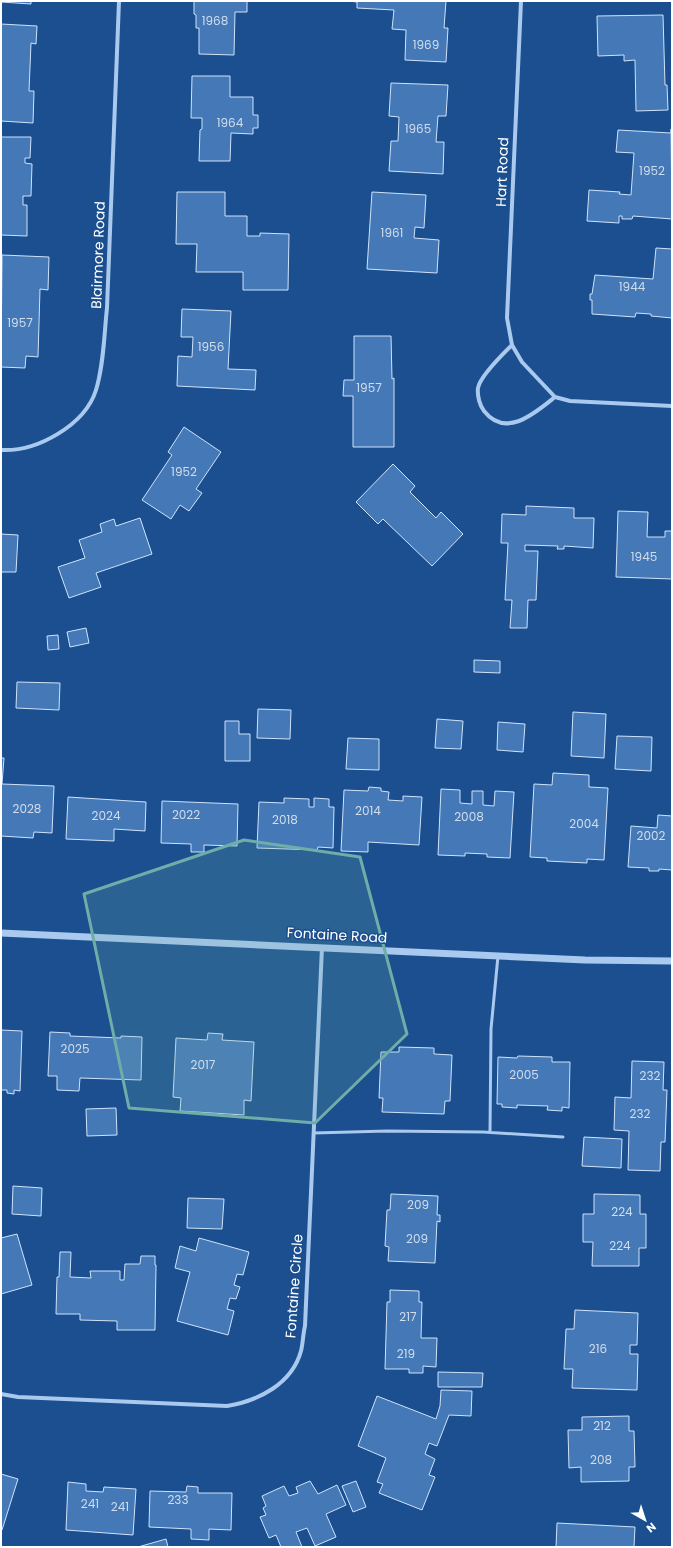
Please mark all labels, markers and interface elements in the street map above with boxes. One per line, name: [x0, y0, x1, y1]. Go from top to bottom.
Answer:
house number: 1968: [202, 12, 228, 29]
house number: 1969: [413, 36, 439, 53]
house number: 1964: [217, 114, 244, 131]
house number: 1965: [405, 120, 431, 137]
street label: Hart Road: [491, 137, 513, 207]
house number: 1952: [639, 162, 665, 179]
street label: Blairmore Road: [86, 201, 110, 309]
house number: 1961: [381, 224, 403, 241]
house number: 1944: [619, 278, 646, 295]
house number: 1957: [7, 314, 33, 331]
house number: 1956: [198, 338, 224, 355]
house number: 1957: [356, 379, 382, 396]
house number: 1952: [171, 463, 197, 480]
house number: 1945: [631, 548, 657, 565]
house number: 2028: [13, 800, 41, 817]
house number: 2014: [355, 802, 381, 819]
house number: 2022: [172, 806, 200, 823]
house number: 2024: [92, 807, 121, 824]
house number: 2008: [454, 808, 484, 825]
house number: 2018: [272, 811, 298, 828]
house number: 2004: [569, 815, 599, 832]
house number: 2002: [637, 827, 666, 844]
street label: Fontaine Road: [286, 922, 388, 948]
house number: 2025: [61, 1040, 89, 1057]
house number: 2017: [191, 1056, 216, 1073]
house number: 2005: [509, 1066, 539, 1083]
house number: 232: [640, 1067, 661, 1084]
house number: 232: [630, 1105, 651, 1122]
house number: 209: [407, 1196, 429, 1213]
house number: 224: [611, 1203, 633, 1220]
house number: 209: [406, 1230, 428, 1247]
street label: Fontaine Circle: [280, 1233, 308, 1339]
house number: 224: [609, 1237, 631, 1254]
house number: 217: [399, 1308, 417, 1325]
house number: 216: [589, 1340, 607, 1357]
house number: 219: [397, 1345, 415, 1362]
house number: 212: [593, 1417, 611, 1434]
house number: 208: [590, 1451, 612, 1468]
house number: 233: [167, 1491, 189, 1508]
house number: 241: [81, 1495, 99, 1512]
house number: 241: [111, 1498, 129, 1515]
north arrow: [625, 1500, 665, 1540]
text: N: [643, 1519, 660, 1537]

